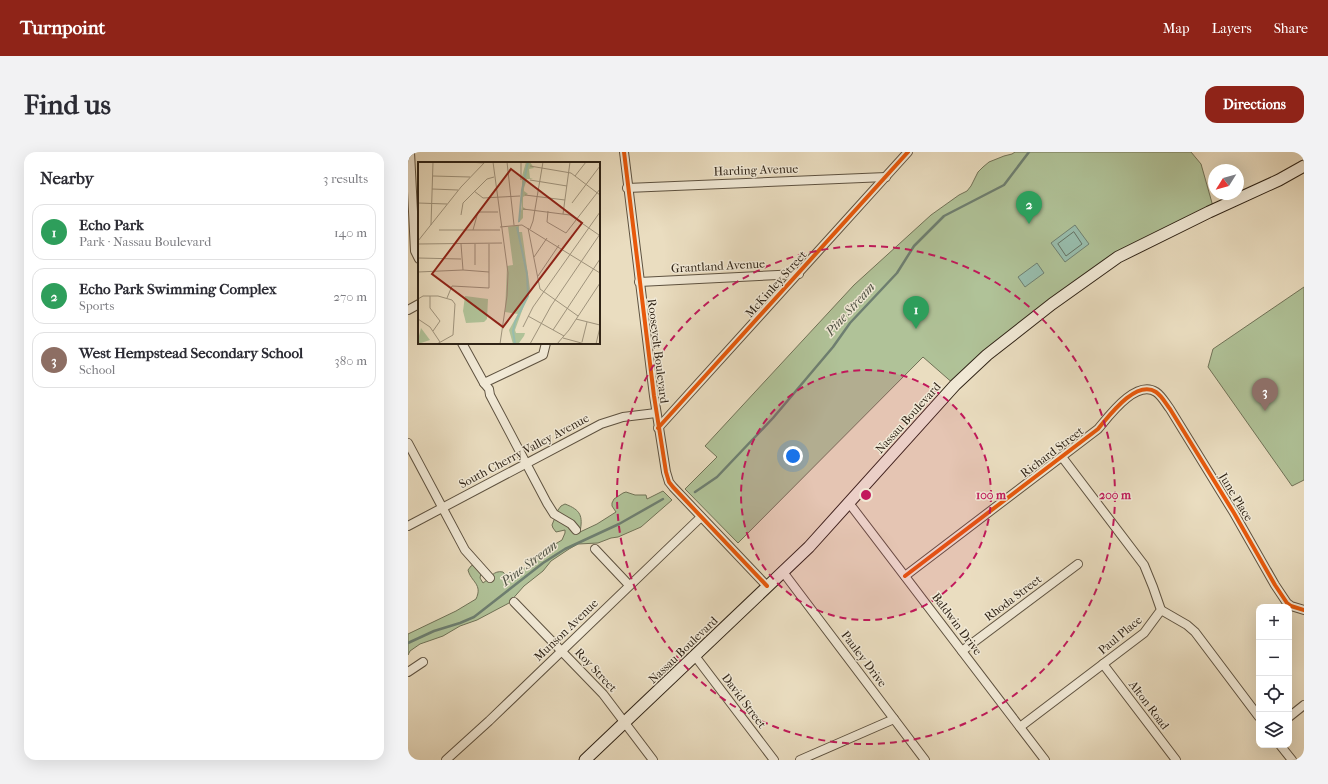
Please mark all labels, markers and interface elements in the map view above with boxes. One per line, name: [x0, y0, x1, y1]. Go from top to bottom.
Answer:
text: Turnpoint: [20, 17, 105, 39]
text: Map: [1163, 20, 1190, 37]
text: Layers: [1212, 20, 1252, 37]
text: Share: [1274, 20, 1308, 37]
button: Directions: [1205, 86, 1304, 123]
text: Find us: [24, 88, 111, 121]
inset map: [418, 162, 600, 344]
street label: Harding Avenue: [713, 162, 799, 178]
north arrow: [1208, 164, 1244, 200]
text: Nearby: [40, 168, 94, 188]
text: 3 results: [323, 171, 368, 186]
pin: 2: [1016, 191, 1042, 224]
text: Echo Park: [79, 216, 144, 234]
text: 1: [52, 225, 56, 240]
text: 140 m: [334, 225, 367, 240]
text: Park · Nassau Boulevard: [79, 234, 211, 249]
street label: McKinley Street: [742, 247, 810, 320]
street label: Grantland Avenue: [671, 257, 765, 275]
water label: Pine Stream: [822, 279, 878, 339]
text: Echo Park Swimming Complex: [79, 280, 277, 298]
text: 2: [51, 289, 57, 304]
text: 270 m: [333, 289, 367, 304]
pin: 1: [903, 296, 929, 329]
text: Sports: [79, 298, 114, 313]
street label: Roosevelt Boulevard: [645, 298, 671, 405]
text: West Hempstead Secondary School: [79, 344, 303, 362]
text: 3: [51, 353, 57, 368]
text: 380 m: [334, 353, 367, 368]
text: School: [79, 362, 115, 377]
pin: 3: [1252, 378, 1278, 411]
street label: Nassau Boulevard: [872, 379, 944, 456]
street label: South Cherry Valley Avenue: [457, 411, 591, 491]
street label: Richard Street: [1018, 423, 1087, 480]
your location: [783, 446, 803, 466]
street label: June Place: [1216, 469, 1256, 524]
centre of rings: [859, 488, 873, 502]
text: 100 m: [976, 488, 1007, 502]
text: 200 m: [1099, 488, 1132, 502]
water label: Pine Stream: [497, 537, 560, 590]
street label: Rhoda Street: [982, 572, 1045, 624]
street label: Baldwin Drive: [929, 590, 985, 658]
street label: Munson Avenue: [531, 596, 601, 664]
map controls: [1256, 604, 1292, 748]
button: +: [1256, 604, 1292, 640]
street label: Nassau Boulevard: [646, 613, 721, 687]
street label: Paul Place: [1095, 613, 1145, 657]
street label: Pauley Drive: [838, 628, 890, 690]
button: −: [1256, 640, 1292, 676]
street label: Roy Street: [572, 645, 620, 695]
street label: David Street: [719, 671, 770, 732]
button: locate: [1256, 676, 1292, 712]
street label: Alton Road: [1125, 677, 1172, 733]
button: layers: [1256, 712, 1292, 748]

